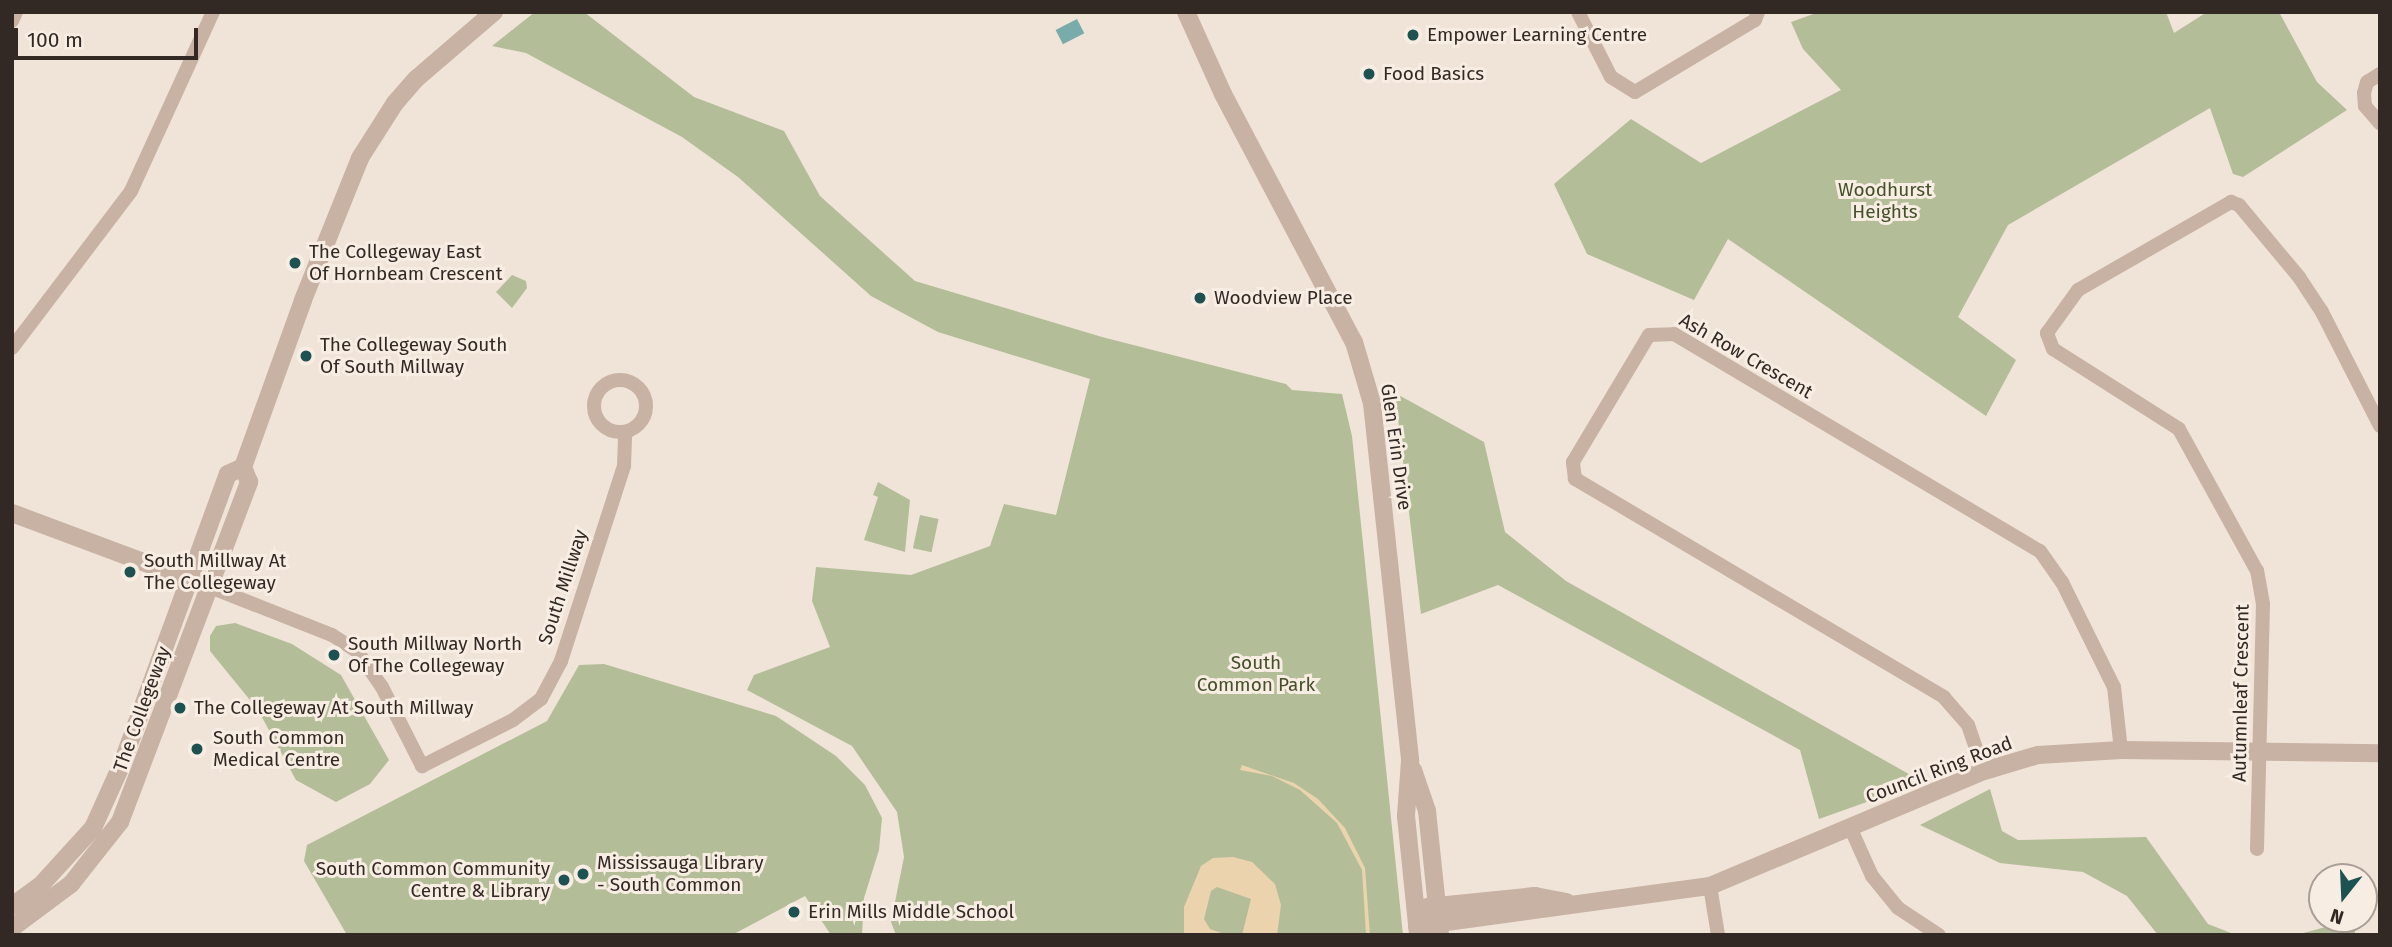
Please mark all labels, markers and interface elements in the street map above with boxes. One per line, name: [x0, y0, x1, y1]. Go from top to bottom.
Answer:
scale bar: [18, 14, 201, 58]
place label: Empower Learning Centre: [1427, 24, 1647, 46]
text: 100 m: [27, 27, 83, 53]
marker: Empower Learning Centre: [1405, 27, 1421, 43]
place label: Food Basics: [1383, 63, 1484, 85]
marker: Food Basics: [1361, 66, 1377, 82]
park label: Woodhurst Heights: [1838, 179, 1932, 223]
place label: The Collegeway East Of Hornbeam Crescent: [309, 241, 503, 285]
marker: The Collegeway East Of Hornbeam Crescent: [287, 255, 303, 271]
place label: Woodview Place: [1214, 287, 1352, 309]
marker: Woodview Place: [1192, 290, 1208, 306]
street label: Ash Row Crescent: [1675, 309, 1817, 403]
place label: The Collegeway South Of South Millway: [320, 334, 507, 378]
marker: The Collegeway South Of South Millway: [298, 348, 314, 364]
street label: Glen Erin Drive: [1376, 382, 1416, 512]
street label: South Millway: [534, 527, 592, 647]
place label: South Millway At The Collegeway: [144, 550, 286, 594]
marker: South Millway At The Collegeway: [122, 564, 138, 580]
street label: Autumnleaf Crescent: [2228, 604, 2254, 782]
place label: South Millway North Of The Collegeway: [348, 633, 522, 677]
street label: The Collegeway: [109, 643, 175, 775]
marker: South Millway North Of The Collegeway: [326, 647, 342, 663]
park label: South Common Park: [1197, 652, 1315, 696]
place label: The Collegeway At South Millway: [194, 697, 473, 719]
marker: The Collegeway At South Millway: [172, 700, 188, 716]
place label: South Common Medical Centre: [213, 727, 345, 771]
street label: Council Ring Road: [1862, 732, 2016, 808]
marker: South Common Medical Centre: [187, 739, 207, 759]
place label: Mississauga Library - South Common: [597, 852, 763, 896]
place label: South Common Community Centre & Library: [316, 858, 550, 902]
north arrow: [2308, 863, 2378, 933]
marker: Mississauga Library - South Common: [575, 866, 591, 882]
marker: South Common Community Centre & Library: [556, 872, 572, 888]
place label: Erin Mills Middle School: [808, 901, 1014, 923]
marker: Erin Mills Middle School: [786, 904, 802, 920]
text: N: [2327, 904, 2347, 929]

